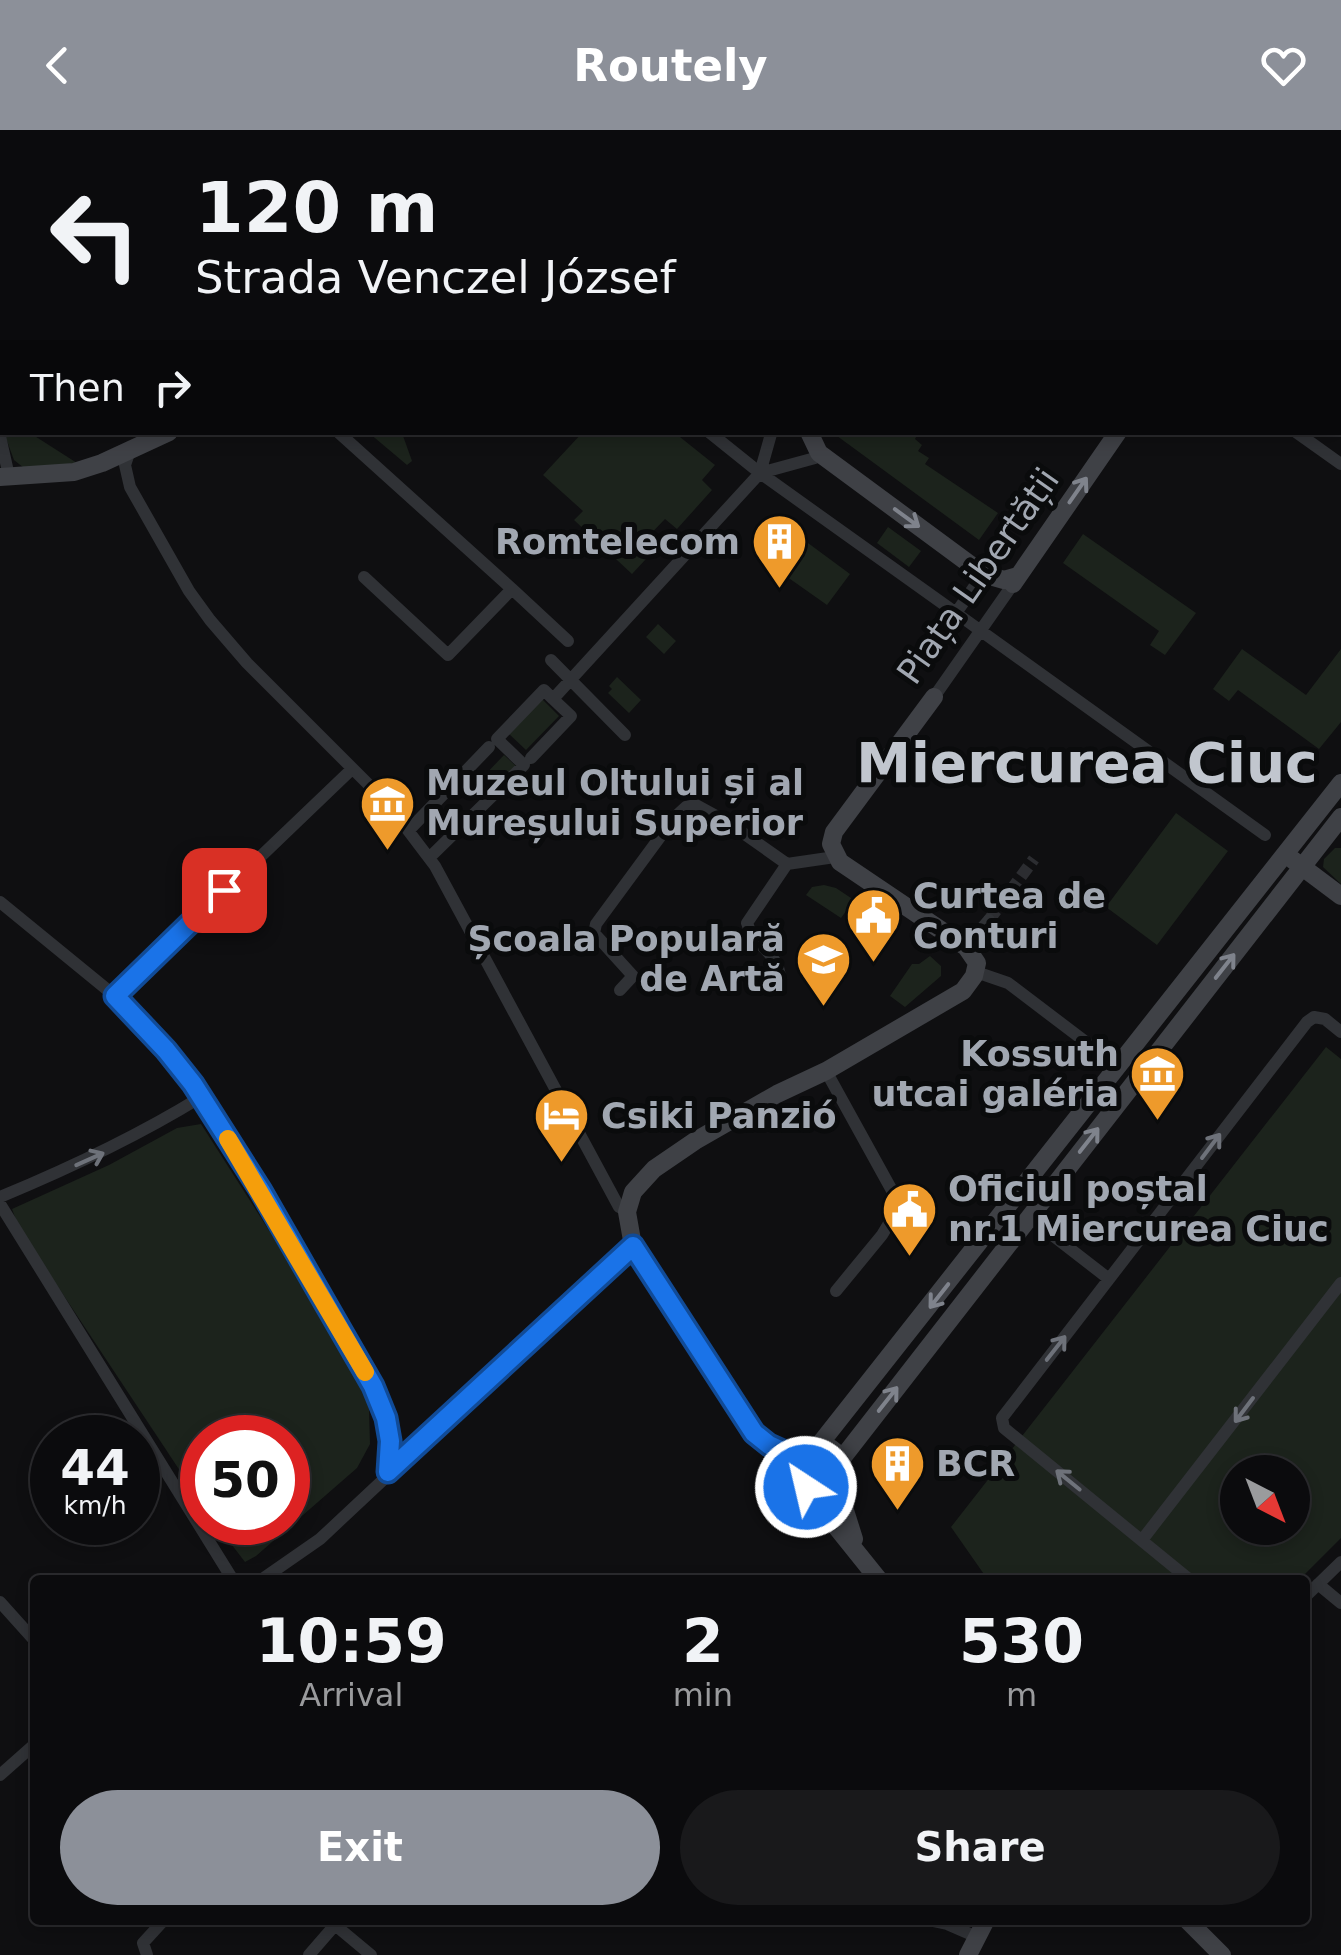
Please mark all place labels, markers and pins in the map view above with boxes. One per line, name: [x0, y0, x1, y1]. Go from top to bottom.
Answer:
building icon: Romtelecom: [749, 512, 809, 591]
place label: Romtelecom: [495, 522, 740, 562]
place label: Muzeul Oltului și al Mureșului Superior: [426, 763, 804, 844]
museum icon: Muzeul Oltului și al Mureșului Superior: [357, 773, 417, 852]
pin: [182, 848, 267, 933]
place label: Curtea de Conturi: [913, 876, 1106, 956]
public building icon: Curtea de Conturi: [844, 886, 904, 965]
place label: Școala Populară de Artă: [467, 919, 785, 999]
school or university icon: Școala Populară de Artă: [794, 929, 854, 1008]
place label: Kossuth utcai galéria: [872, 1034, 1119, 1114]
museum icon: Kossuth utcai galéria: [1128, 1044, 1188, 1123]
hotel icon: Csiki Panzió: [532, 1086, 592, 1165]
place label: Csiki Panzió: [601, 1096, 837, 1136]
place label: Oficiul poștal nr.1 Miercurea Ciuc: [948, 1169, 1329, 1249]
public building icon: Oficiul poștal nr.1 Miercurea Ciuc: [879, 1179, 939, 1258]
building icon: BCR: [867, 1434, 927, 1513]
place label: BCR: [936, 1444, 1015, 1484]

